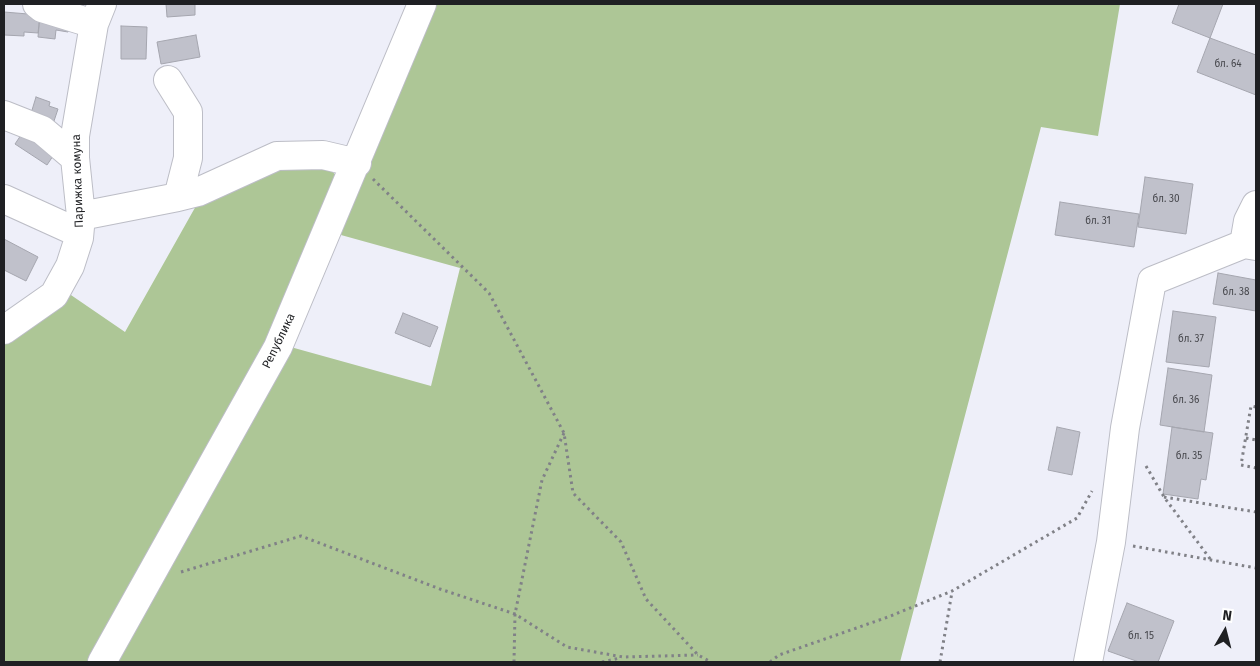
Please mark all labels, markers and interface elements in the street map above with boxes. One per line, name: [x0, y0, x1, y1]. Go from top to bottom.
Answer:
house number: бл. 64: [1214, 58, 1242, 70]
street label: Парижка комуна: [69, 134, 87, 228]
house number: бл. 30: [1152, 193, 1180, 205]
house number: бл. 31: [1085, 215, 1111, 227]
house number: бл. 38: [1223, 286, 1249, 298]
street label: Република: [259, 311, 299, 371]
house number: бл. 37: [1178, 333, 1204, 345]
house number: бл. 36: [1173, 394, 1199, 406]
house number: бл. 35: [1176, 450, 1202, 462]
north arrow: [1200, 606, 1250, 656]
text: N: [1221, 607, 1233, 625]
house number: бл. 15: [1128, 630, 1154, 642]

